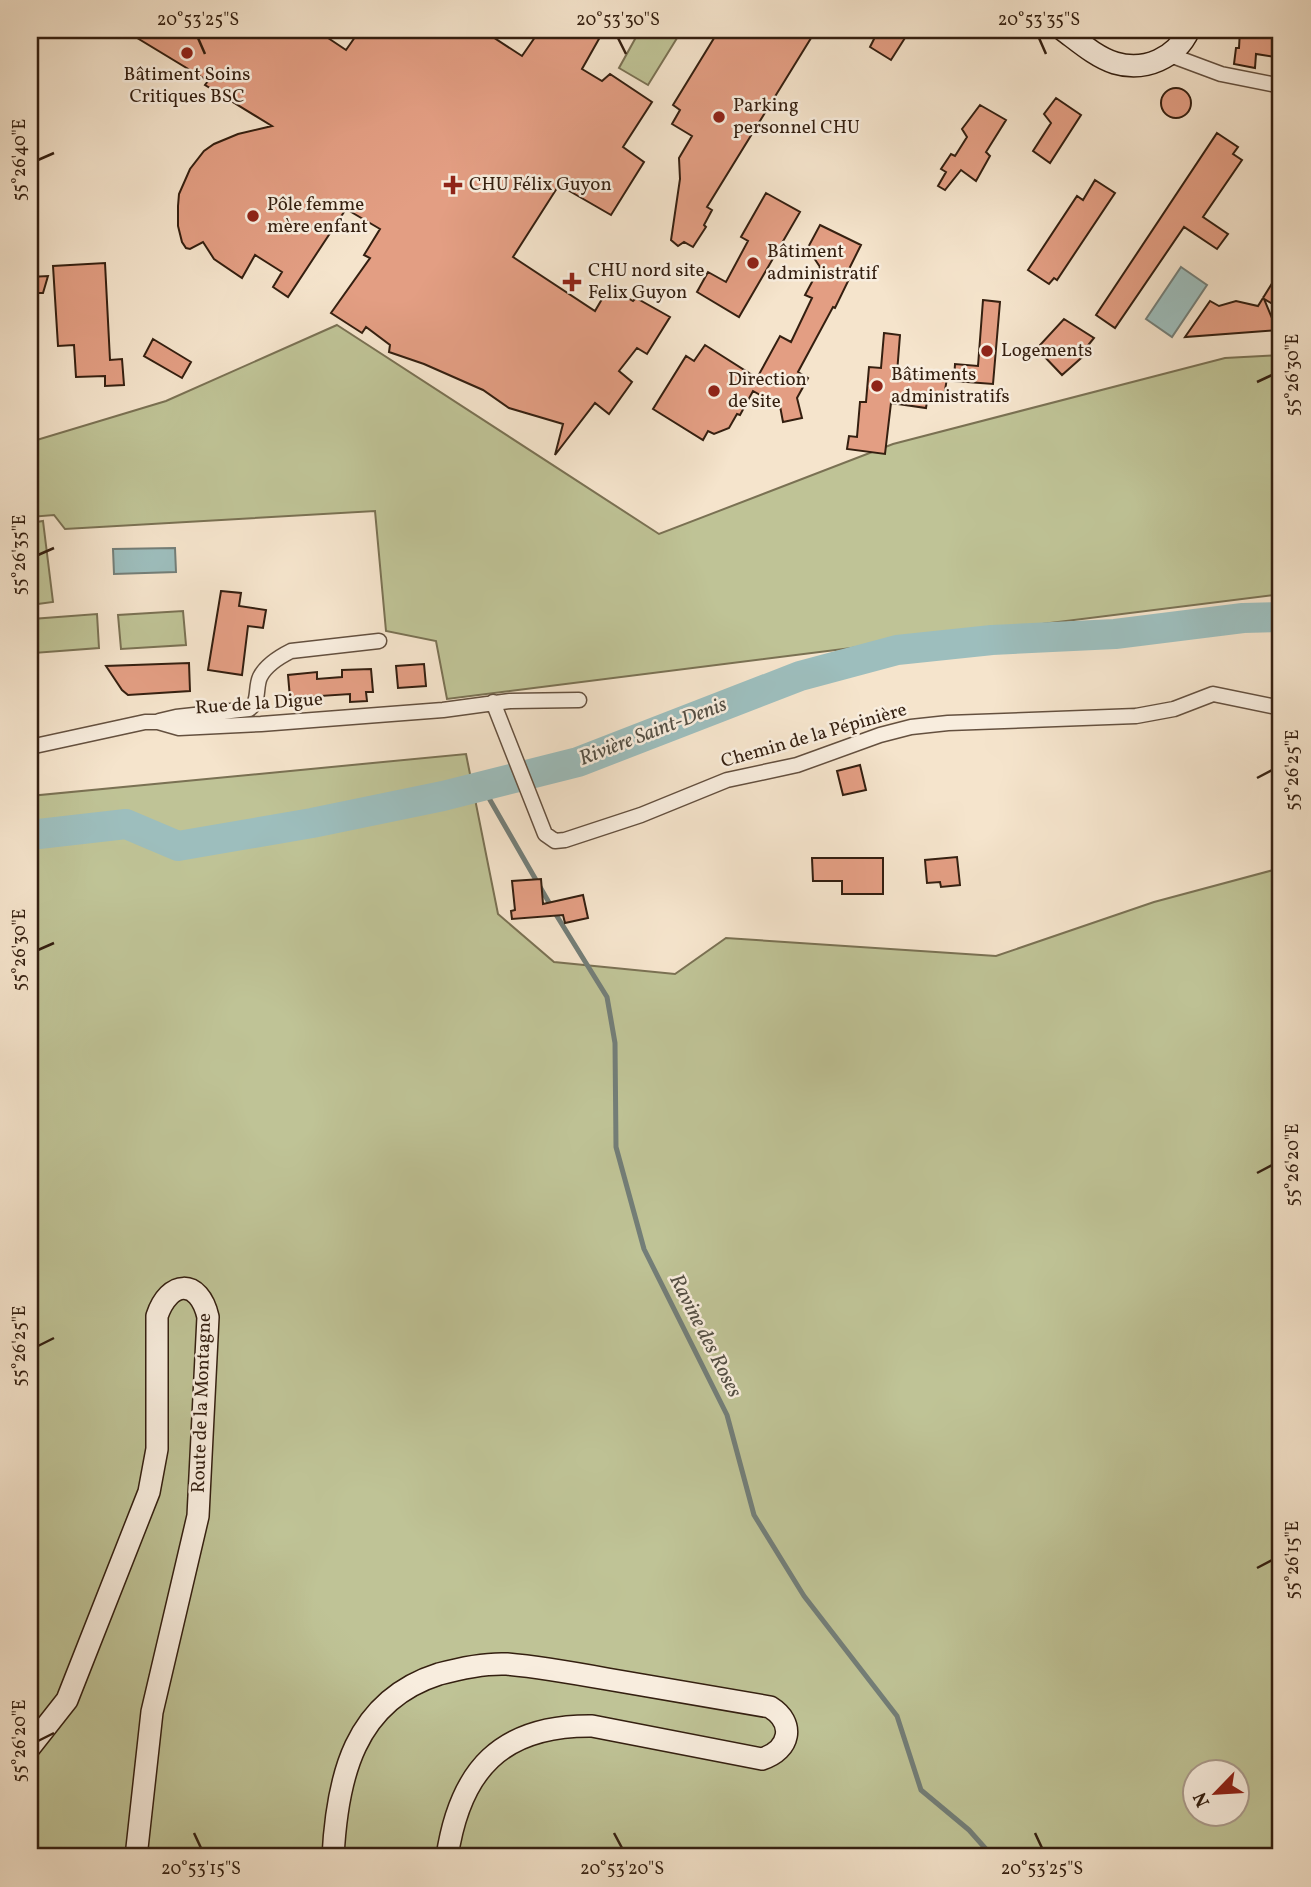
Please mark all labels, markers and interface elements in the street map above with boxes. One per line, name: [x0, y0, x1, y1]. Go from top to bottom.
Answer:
text: 20°53'25"S: [157, 8, 239, 33]
text: 20°53'30"S: [576, 8, 660, 33]
text: 20°53'35"S: [998, 8, 1080, 33]
marker: Bâtiment Soins Critiques BSC: [179, 45, 195, 61]
place label: Bâtiment Soins Critiques BSC: [124, 62, 250, 110]
place label: Parking personnel CHU: [733, 93, 860, 141]
marker: Parking personnel CHU: [711, 109, 727, 125]
text: 55°26'40"E: [8, 119, 33, 201]
place label: CHU Félix Guyon: [469, 172, 612, 198]
marker: CHU Félix Guyon: [443, 175, 463, 195]
place label: Pôle femme mère enfant: [267, 192, 368, 240]
marker: Pôle femme mère enfant: [245, 208, 261, 224]
place label: Bâtiment administratif: [767, 239, 879, 287]
marker: Bâtiment administratif: [745, 255, 761, 271]
place label: CHU nord site Felix Guyon: [588, 258, 705, 306]
marker: CHU nord site Felix Guyon: [562, 272, 582, 292]
text: 55°26'30"E: [1281, 334, 1306, 416]
place label: Logements: [1001, 338, 1092, 364]
marker: Logements: [979, 343, 995, 359]
place label: Bâtiments administratifs: [891, 362, 1010, 410]
place label: Direction de site: [728, 367, 807, 415]
marker: Bâtiments administratifs: [869, 378, 885, 394]
marker: Direction de site: [706, 383, 722, 399]
text: 55°26'35"E: [8, 514, 33, 596]
street label: Rue de la Digue: [194, 687, 324, 721]
water label: Rivière Saint-Denis: [575, 690, 731, 774]
street label: Chemin de la Pépinière: [718, 697, 910, 775]
text: 55°26'25"E: [1281, 729, 1306, 811]
text: 55°26'30"E: [8, 909, 33, 991]
text: 55°26'20"E: [1281, 1123, 1306, 1206]
water label: Ravine des Roses: [661, 1269, 749, 1403]
text: 55°26'25"E: [8, 1305, 33, 1387]
street label: Route de la Montagne: [186, 1313, 218, 1493]
text: 55°26'15"E: [1281, 1520, 1306, 1599]
text: 55°26'20"E: [8, 1699, 33, 1782]
north arrow: [1182, 1758, 1252, 1828]
text: N: [1188, 1787, 1217, 1811]
text: 20°53'15"S: [161, 1857, 241, 1882]
text: 20°53'20"S: [580, 1857, 664, 1882]
text: 20°53'25"S: [1001, 1857, 1083, 1882]

